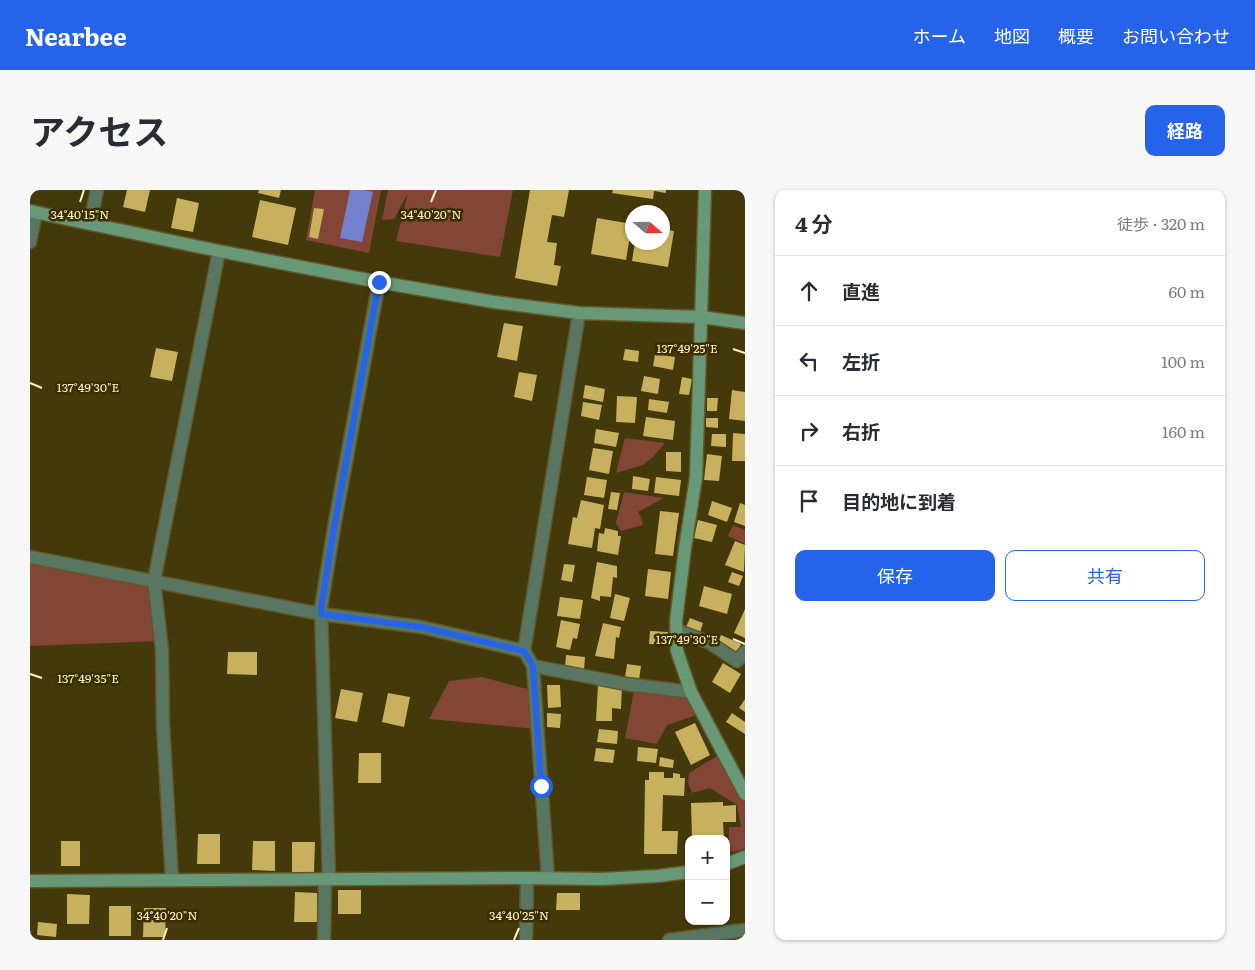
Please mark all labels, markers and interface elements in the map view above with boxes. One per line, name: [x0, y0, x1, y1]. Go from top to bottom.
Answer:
text: Nearbee: [25, 18, 127, 53]
text: ホーム: [913, 22, 966, 49]
text: 地図: [994, 22, 1030, 49]
text: 概要: [1058, 22, 1094, 49]
text: お問い合わせ: [1122, 22, 1230, 49]
text: アクセス: [30, 104, 168, 156]
button: 経路: [1145, 105, 1225, 156]
text: 34°40'15"N: [51, 205, 109, 223]
text: 34°40'20"N: [401, 205, 461, 223]
north arrow: [625, 205, 670, 250]
text: 4 分: [795, 207, 833, 238]
text: 徒歩 · 320 m: [1117, 211, 1205, 235]
route end: [368, 271, 391, 294]
icon: ahead: [795, 277, 823, 305]
text: 直進: [842, 277, 880, 305]
text: 60 m: [1168, 279, 1205, 303]
text: 137°49'25"E: [656, 339, 718, 357]
icon: left: [795, 347, 823, 375]
text: 左折: [842, 347, 880, 375]
text: 100 m: [1161, 349, 1205, 373]
text: 137°49'30"E: [57, 378, 120, 396]
icon: right: [795, 417, 823, 445]
text: 右折: [842, 417, 880, 445]
text: 160 m: [1162, 419, 1205, 443]
icon: arrive: [795, 487, 823, 515]
text: 目的地に到着: [842, 487, 956, 515]
button: 保存: [795, 550, 995, 601]
button: 共有: [1005, 550, 1205, 601]
text: 137°49'30"E: [656, 630, 719, 648]
text: 137°49'35"E: [57, 669, 119, 687]
route start: [530, 775, 553, 798]
map controls: [685, 835, 730, 925]
button: +: [685, 835, 730, 880]
button: −: [685, 880, 730, 925]
text: 34°40'20"N: [137, 906, 197, 924]
text: 34°40'25"N: [489, 906, 549, 924]

